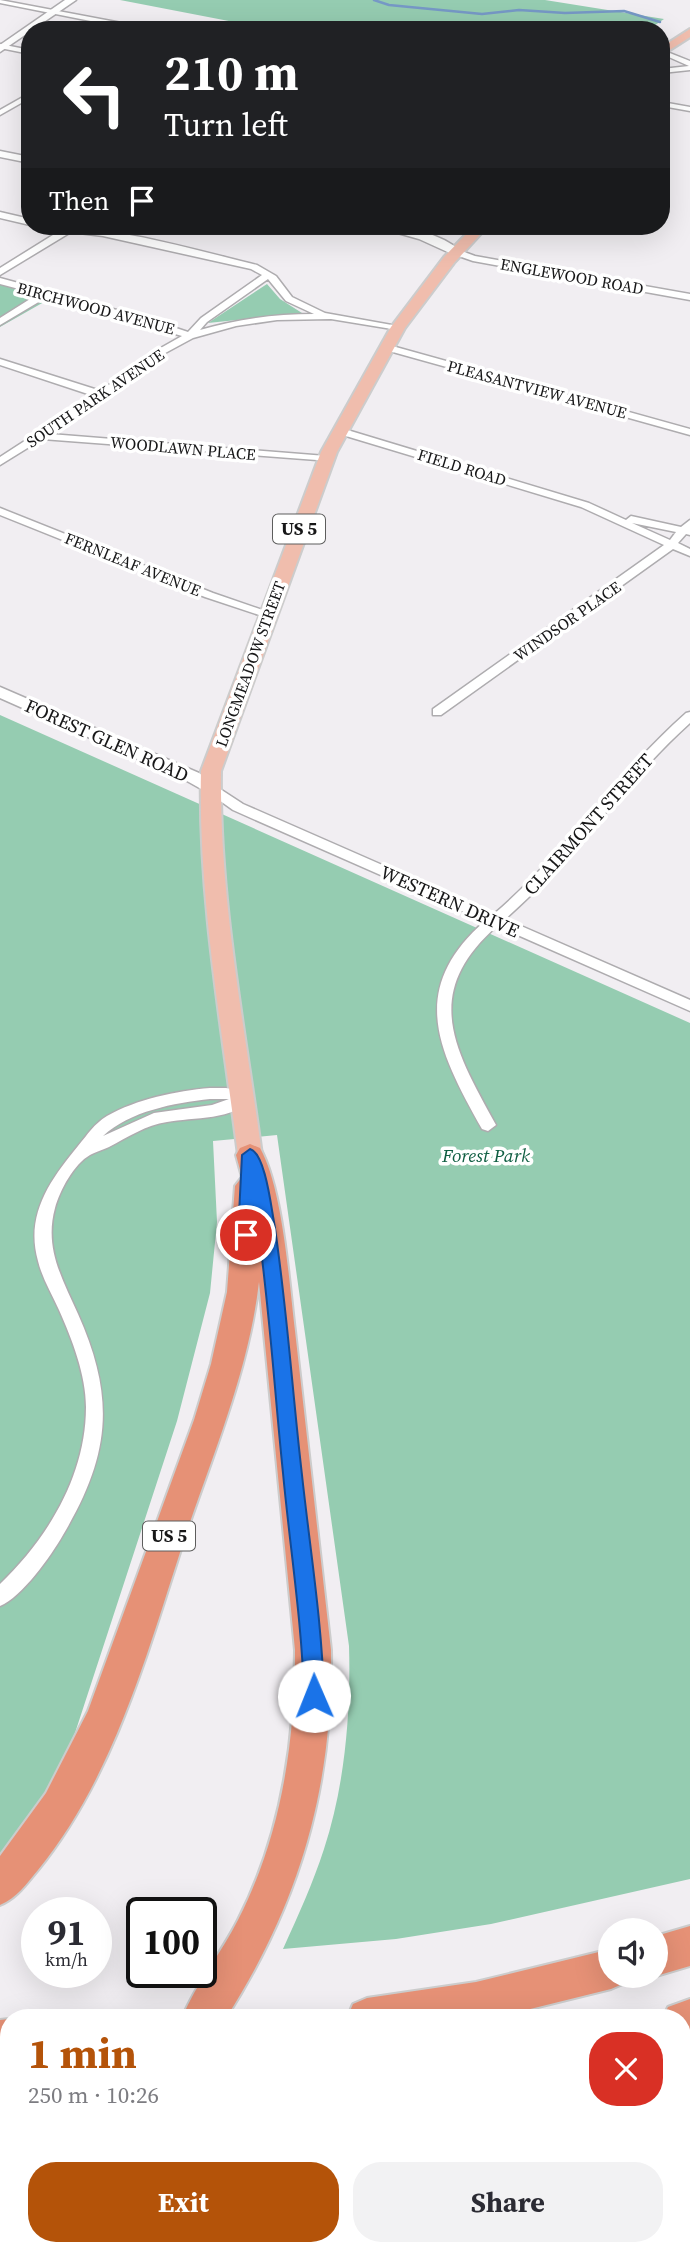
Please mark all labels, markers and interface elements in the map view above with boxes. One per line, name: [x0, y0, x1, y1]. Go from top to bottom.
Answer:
text: 210 m: [164, 39, 299, 106]
icon: left: [49, 49, 140, 140]
text: Turn left: [164, 103, 288, 147]
icon: arrive: [123, 182, 161, 220]
text: Then: [49, 183, 109, 219]
street label: ENGLEWOOD ROAD: [499, 253, 645, 299]
street label: BIRCHWOOD AVENUE: [15, 276, 178, 340]
street label: SOUTH PARK AVENUE: [22, 343, 169, 452]
street label: PLEASANTVIEW AVENUE: [445, 354, 629, 424]
street label: WOODLAWN PLACE: [109, 431, 257, 465]
street label: FIELD ROAD: [415, 443, 509, 491]
road number: US 5: [273, 514, 325, 544]
street label: FERNLEAF AVENUE: [62, 527, 205, 601]
street label: WINDSOR PLACE: [509, 576, 625, 666]
street label: LONGMEADOW STREET: [210, 578, 290, 750]
street label: FOREST GLEN ROAD: [21, 692, 193, 788]
street label: CLAIRMONT STREET: [517, 747, 659, 900]
street label: WESTERN DRIVE: [376, 859, 524, 943]
park label: Forest Park: [441, 1142, 530, 1168]
pin: [216, 1205, 276, 1265]
icon: arrive: [227, 1216, 265, 1254]
road number: US 5: [143, 1521, 195, 1550]
position arrow: [277, 1659, 351, 1733]
speed limit sign: 100: [126, 1897, 217, 1988]
text: 91: [48, 1909, 85, 1957]
map controls: [598, 1918, 668, 1988]
button: sound: [598, 1918, 668, 1988]
text: km/h: [45, 1947, 88, 1972]
text: 1 min: [28, 2024, 137, 2082]
button: close: [589, 2032, 663, 2106]
text: 250 m · 10:26: [28, 2079, 159, 2111]
button: Exit: [28, 2162, 339, 2242]
button: Share: [353, 2162, 663, 2242]

